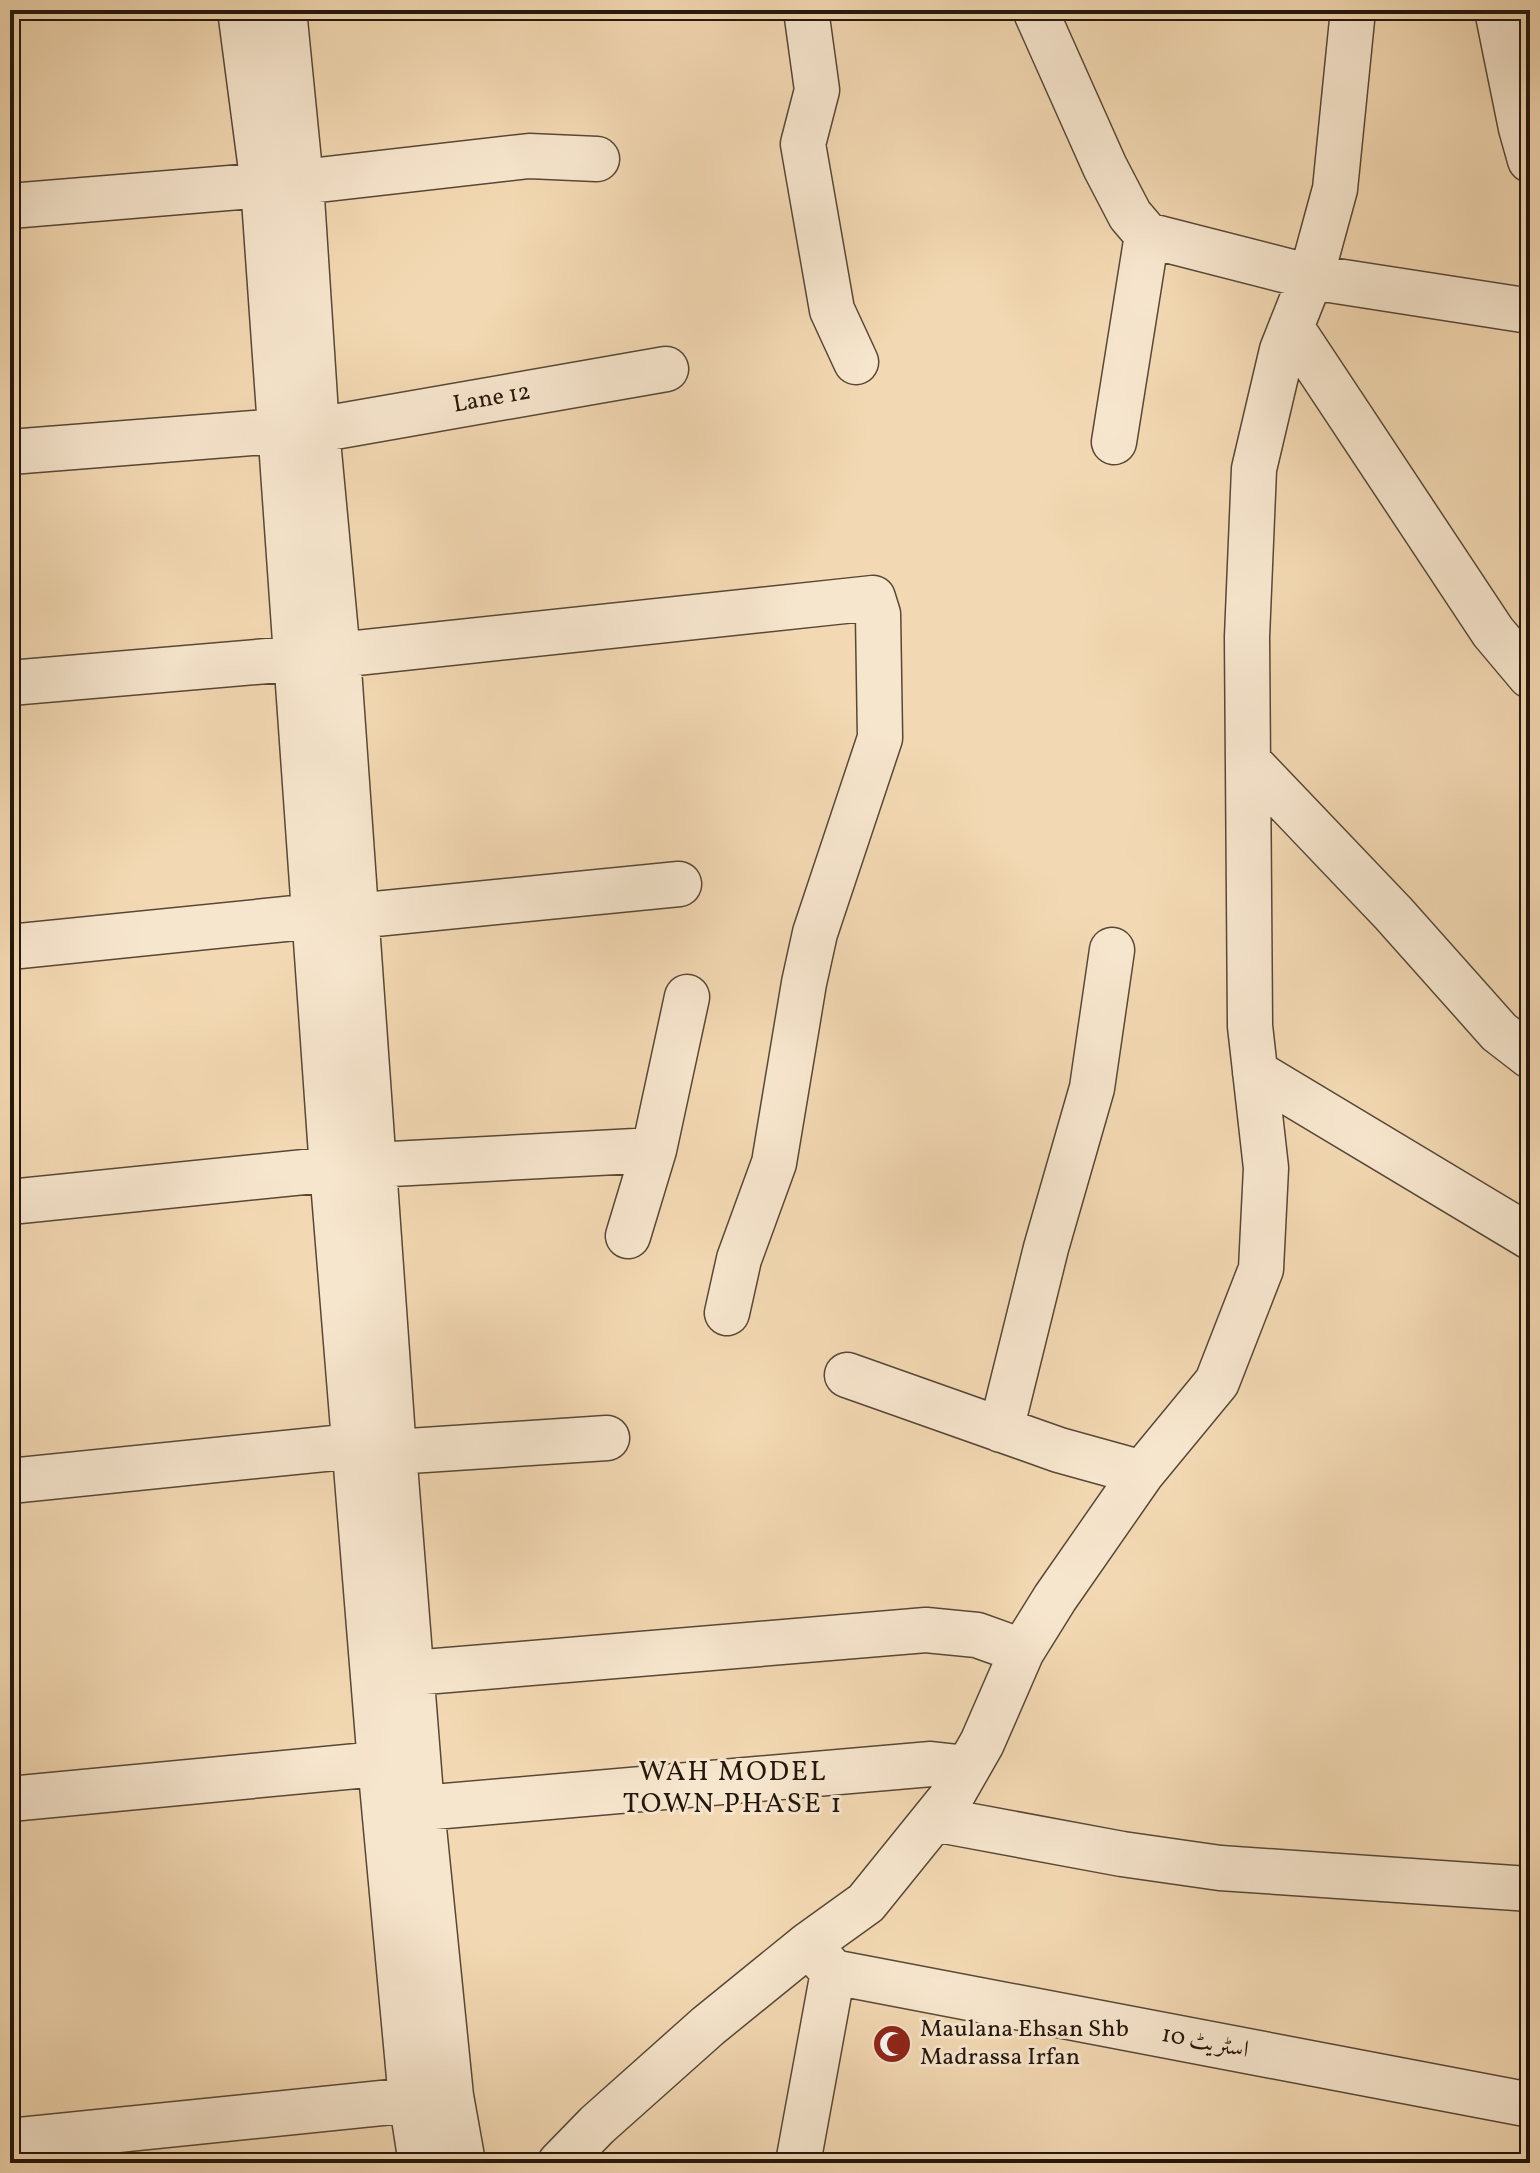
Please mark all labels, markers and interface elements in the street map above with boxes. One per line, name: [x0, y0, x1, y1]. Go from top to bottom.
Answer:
street label: Lane 12: [451, 375, 533, 423]
district label: WAH MODEL TOWN PHASE 1: [623, 1753, 843, 1824]
place label: Maulana Ehsan Shb Madrassa Irfan: [920, 2013, 1129, 2075]
street label: اسٹریٹ 10: [1158, 2018, 1252, 2068]
mosque icon: Maulana Ehsan Shb Madrassa Irfan: [871, 2023, 913, 2065]

